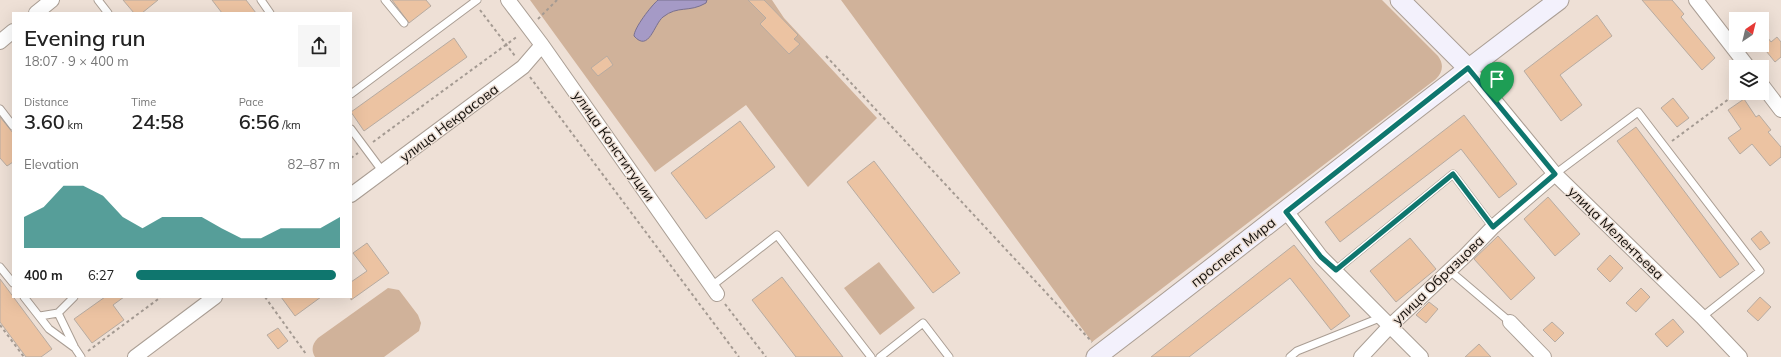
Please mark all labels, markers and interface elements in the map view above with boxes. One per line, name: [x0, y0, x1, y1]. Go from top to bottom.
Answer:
north arrow: [1729, 12, 1769, 52]
map controls: [1729, 12, 1769, 100]
text: Evening run: [24, 24, 146, 52]
button: share: [298, 25, 340, 67]
text: 18:07 · 9 × 400 m: [24, 53, 129, 69]
button: layers: [1729, 60, 1769, 100]
pin: [1480, 62, 1514, 103]
icon: arrive: [1486, 68, 1508, 90]
street label: улица Некрасова: [396, 80, 502, 166]
street label: улица Конституции: [569, 87, 659, 205]
text: Distance: [24, 95, 68, 109]
text: Time: [131, 95, 156, 109]
text: Pace: [239, 95, 263, 109]
text: 3.60: [24, 109, 65, 134]
text: 24:58: [131, 109, 184, 134]
text: 6:56: [239, 109, 279, 134]
text: km: [65, 118, 83, 132]
text: /km: [279, 118, 301, 132]
text: Elevation: [24, 156, 79, 172]
text: 82–87 m: [287, 156, 340, 172]
street label: улица Мелентьева: [1564, 183, 1668, 283]
street label: проспект Мира: [1187, 213, 1279, 291]
street label: улица Образцова: [1388, 232, 1488, 328]
text: 400 m: [24, 267, 63, 283]
text: 6:27: [88, 267, 114, 283]

